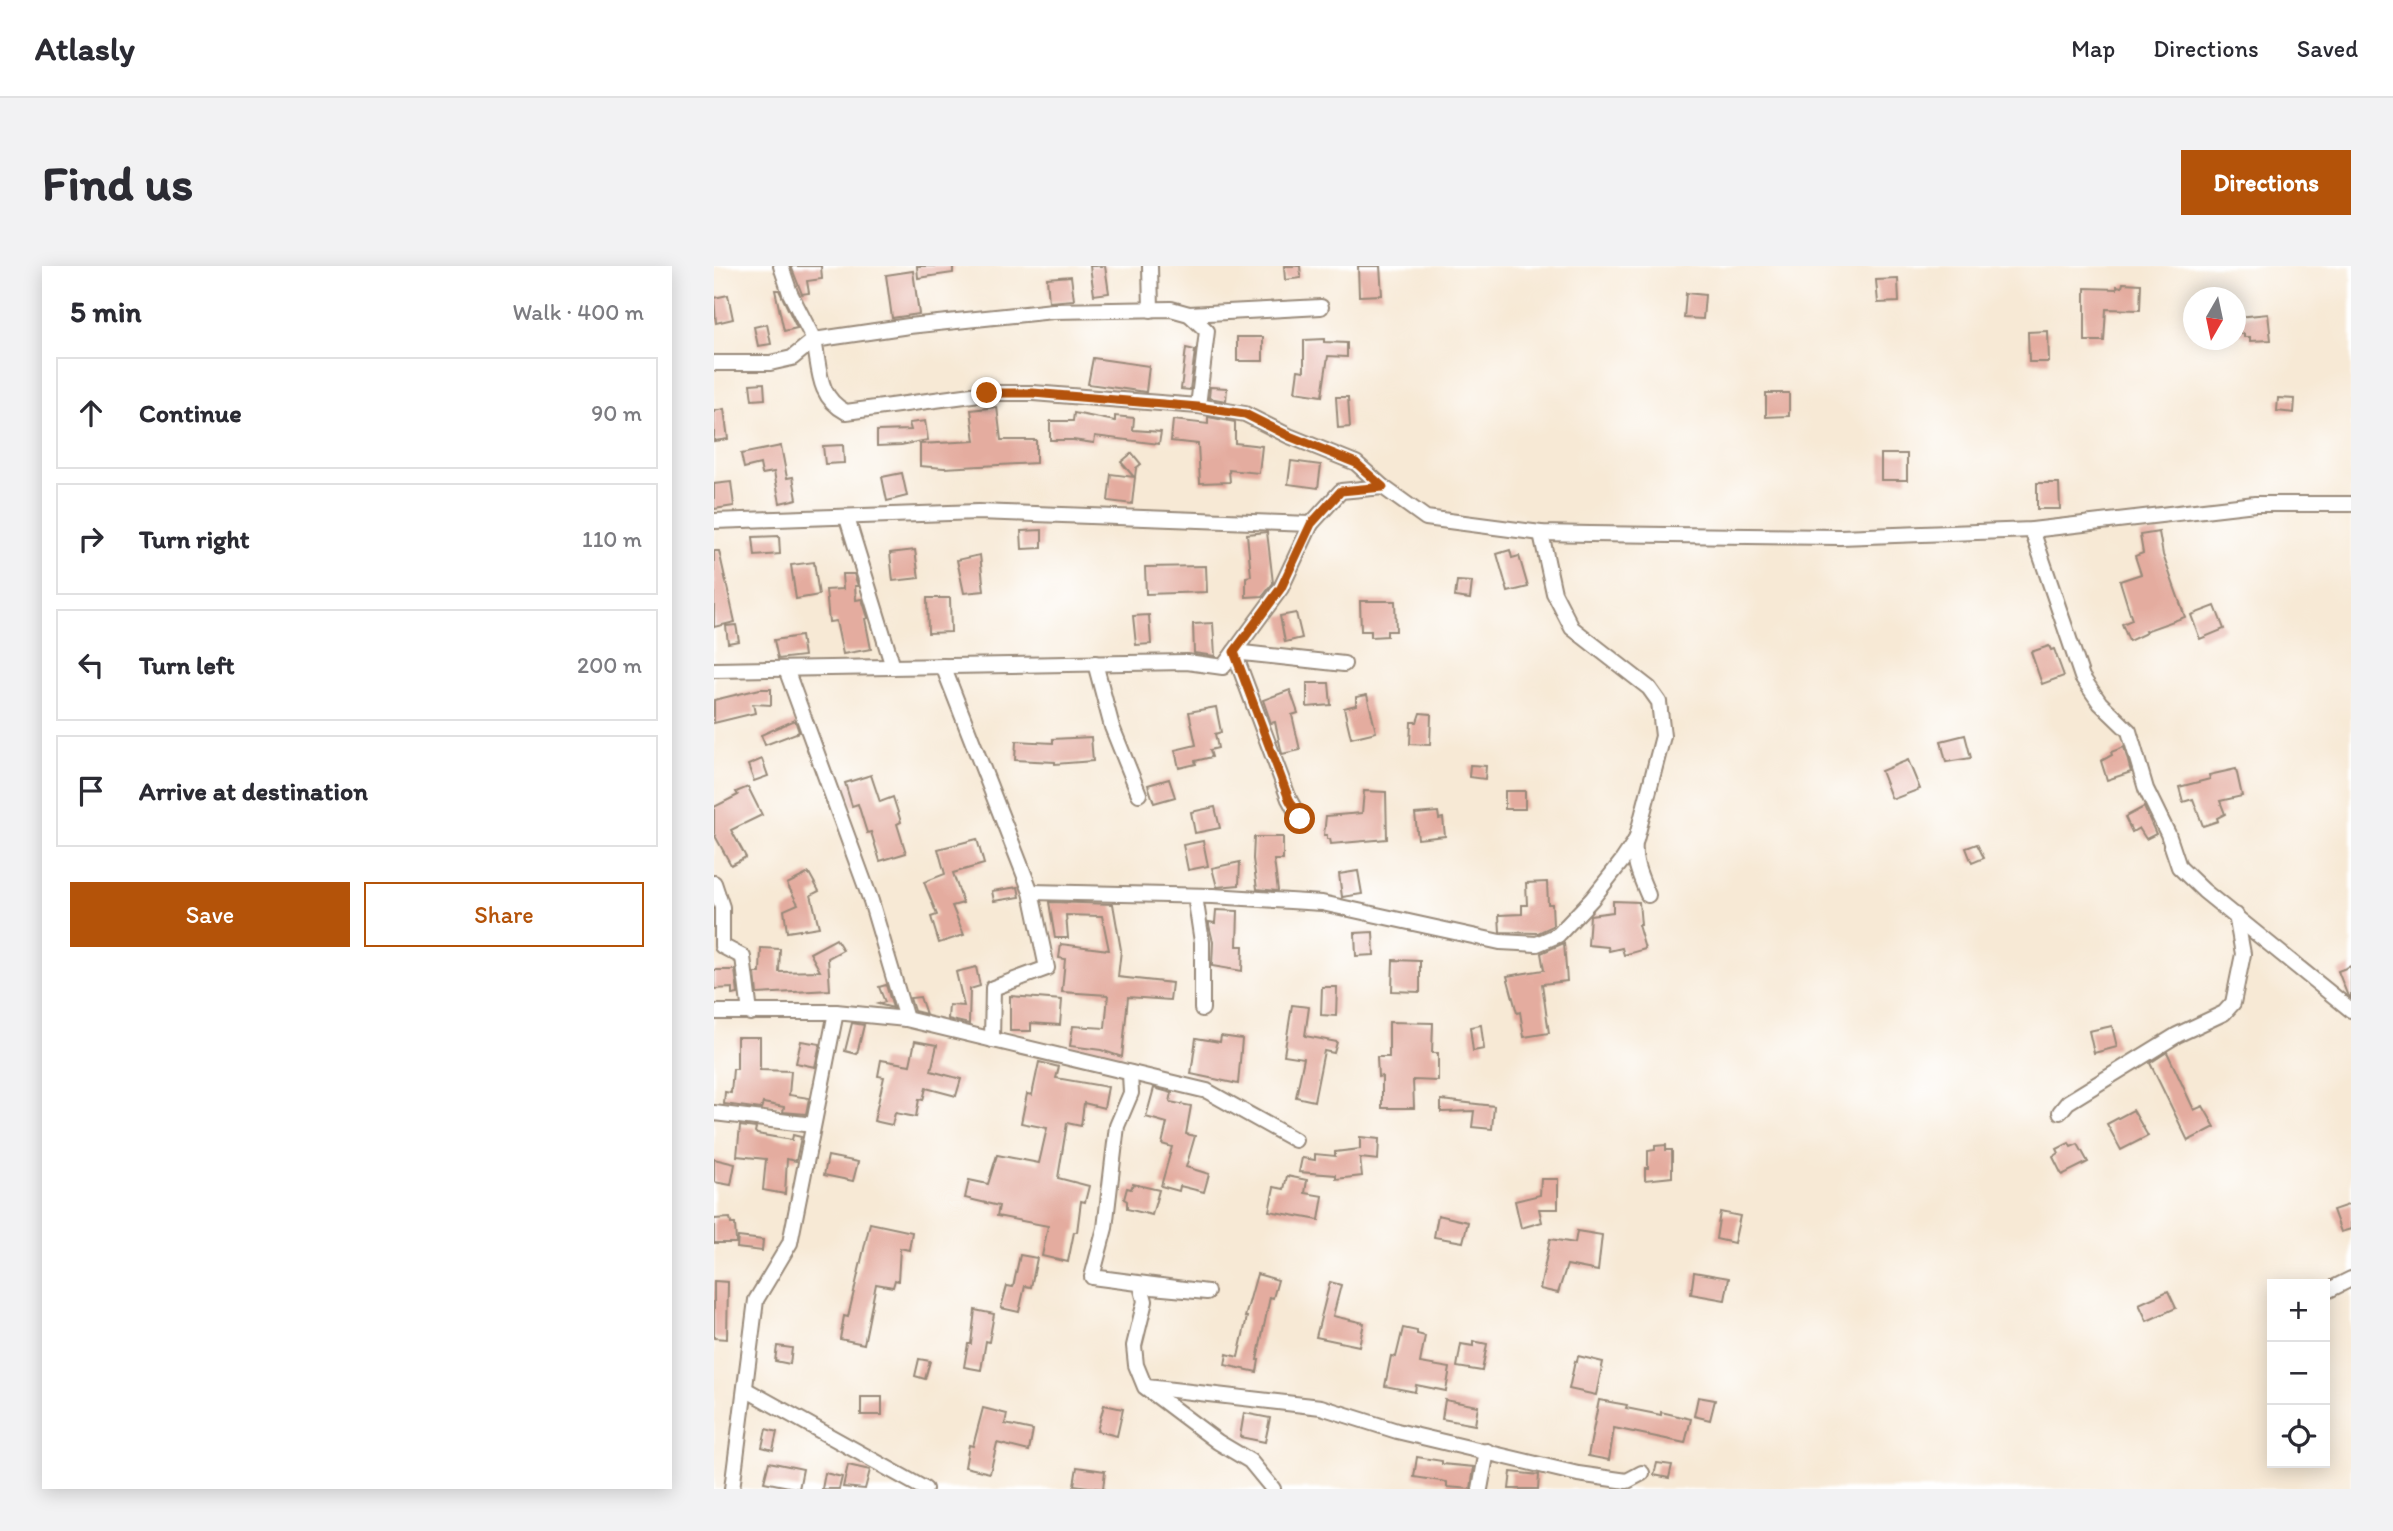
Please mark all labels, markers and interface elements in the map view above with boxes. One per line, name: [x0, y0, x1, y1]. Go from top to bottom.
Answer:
text: Atlasly: [35, 29, 135, 68]
text: Map: [2071, 34, 2115, 63]
text: Directions: [2153, 34, 2259, 63]
text: Saved: [2297, 34, 2358, 63]
button: Directions: [2181, 150, 2351, 215]
text: Find us: [42, 153, 193, 212]
north arrow: [2183, 287, 2246, 350]
text: 5 min: [70, 293, 141, 330]
text: Walk · 400 m: [512, 298, 644, 326]
route end: [971, 377, 1002, 408]
icon: ahead: [72, 394, 110, 432]
text: Continue: [139, 397, 242, 429]
text: 90 m: [591, 399, 642, 427]
icon: right: [72, 520, 110, 558]
text: Turn right: [139, 523, 250, 555]
text: 110 m: [582, 525, 642, 553]
icon: left: [72, 646, 110, 684]
text: Turn left: [139, 649, 235, 681]
text: 200 m: [577, 651, 642, 679]
icon: arrive: [72, 772, 110, 810]
text: Arrive at destination: [139, 775, 368, 807]
route start: [1284, 803, 1315, 834]
button: Save: [70, 882, 350, 947]
button: Share: [364, 882, 644, 947]
map controls: [2267, 1279, 2330, 1468]
button: +: [2267, 1279, 2330, 1342]
button: −: [2267, 1342, 2330, 1405]
button: locate: [2267, 1405, 2330, 1468]

